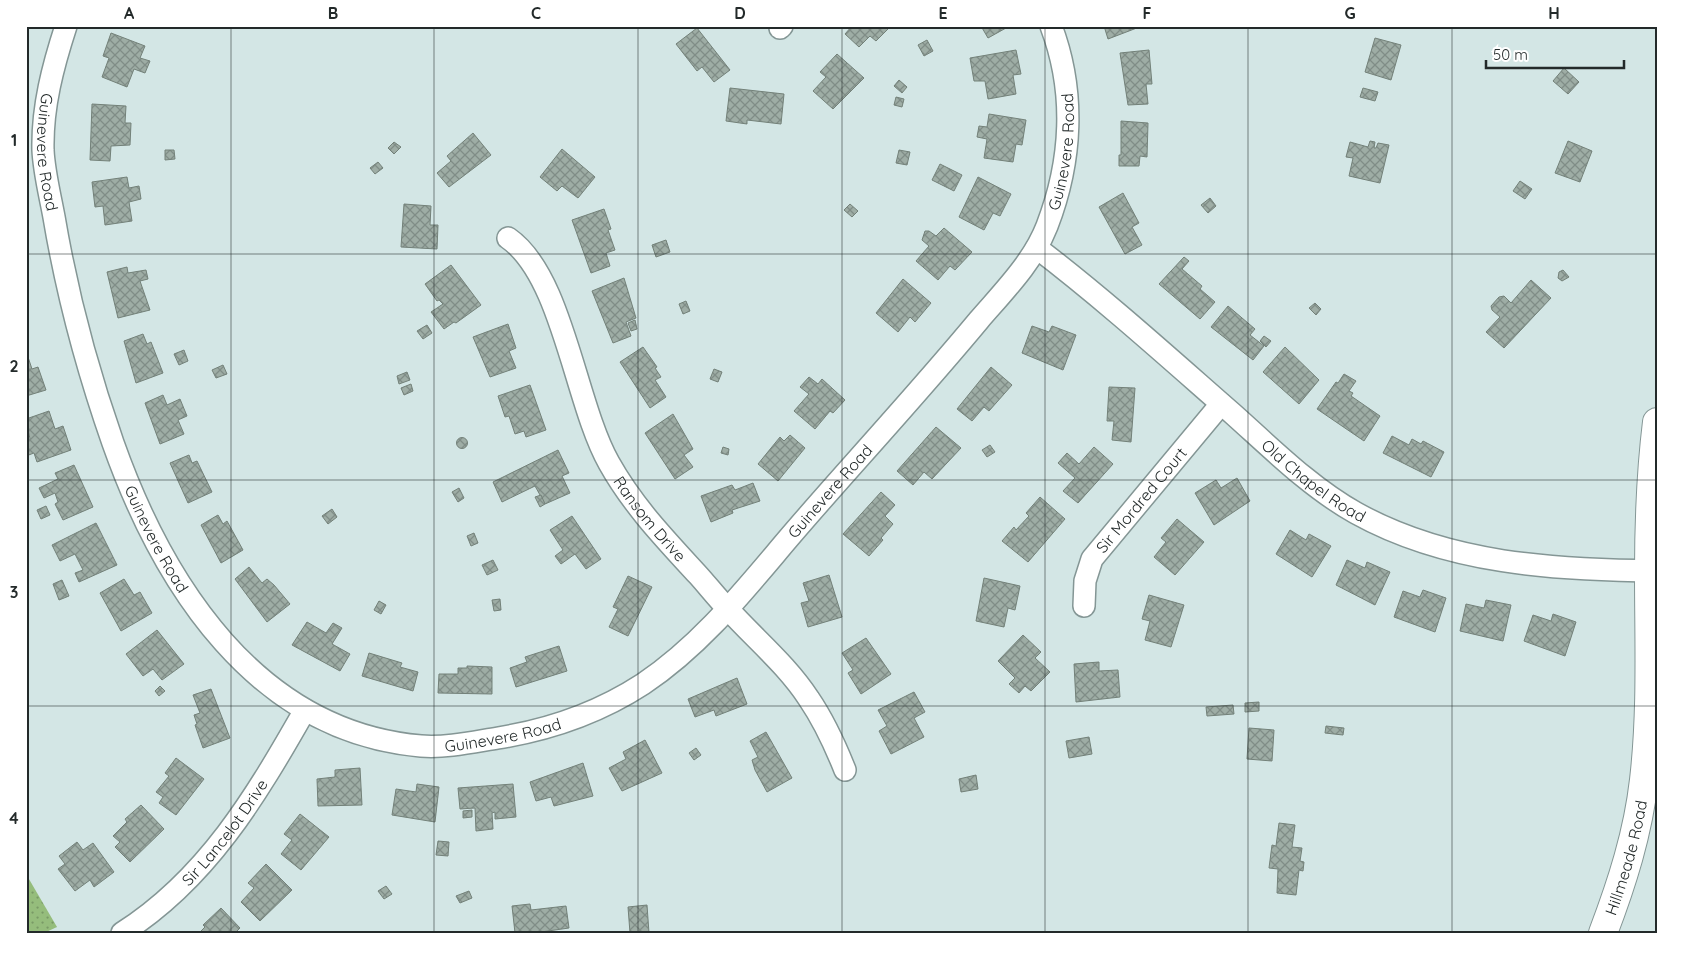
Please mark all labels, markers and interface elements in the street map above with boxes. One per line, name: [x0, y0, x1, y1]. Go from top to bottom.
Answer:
text: A: [124, 3, 135, 23]
text: B: [328, 3, 338, 23]
text: C: [531, 3, 541, 23]
text: D: [734, 3, 746, 23]
text: E: [938, 3, 948, 23]
text: F: [1143, 3, 1152, 23]
text: G: [1344, 3, 1356, 23]
text: H: [1548, 3, 1560, 23]
scale bar: [1486, 38, 1623, 70]
text: 50 m: [1493, 45, 1528, 64]
street label: Guinevere Road: [33, 92, 63, 213]
street label: Guinevere Road: [1043, 92, 1078, 213]
text: 1: [11, 130, 17, 150]
text: 2: [9, 356, 19, 376]
street label: Old Chapel Road: [1258, 435, 1369, 526]
street label: Guinevere Road: [783, 440, 876, 542]
street label: Sir Mordred Court: [1092, 443, 1191, 557]
street label: Ransom Drive: [609, 472, 691, 566]
street label: Guinevere Road: [120, 482, 193, 596]
text: 3: [10, 582, 18, 602]
street label: Guinevere Road: [444, 713, 563, 756]
street label: Sir Lancelot Drive: [177, 775, 272, 890]
street label: Hillmeade Road: [1600, 799, 1651, 918]
text: 4: [9, 808, 19, 828]

